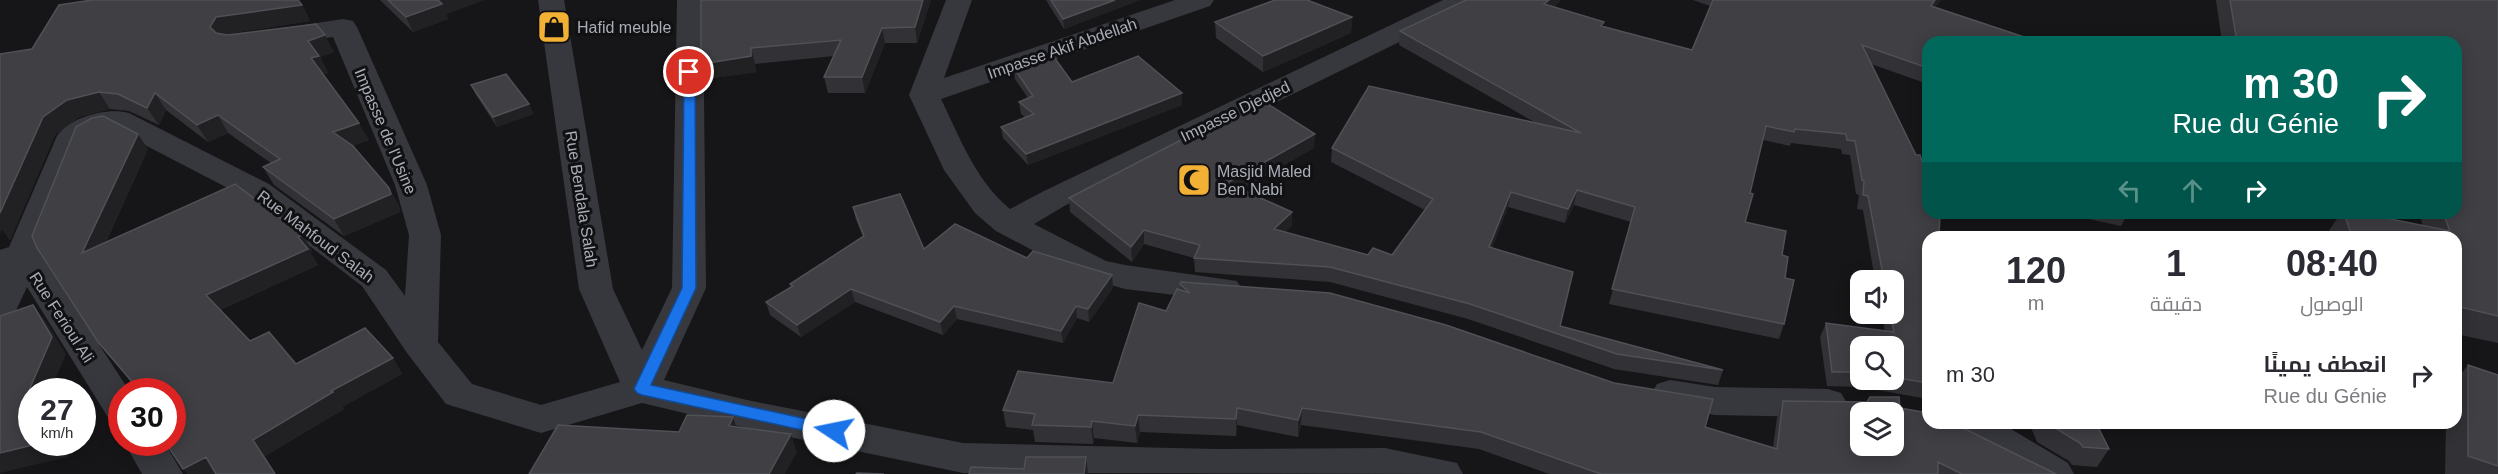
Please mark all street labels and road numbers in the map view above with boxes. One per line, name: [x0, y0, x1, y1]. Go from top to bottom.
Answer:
street label: Impasse Akif Abdellah: [985, 15, 1139, 82]
street label: Impasse de l'Usine: [351, 66, 420, 197]
street label: Impasse Djedjed: [1178, 78, 1293, 145]
street label: Rue Bendala Salah: [562, 130, 601, 269]
street label: Rue Mahfoud Salah: [254, 187, 377, 286]
street label: Rue Ferioul Ali: [26, 269, 97, 366]

